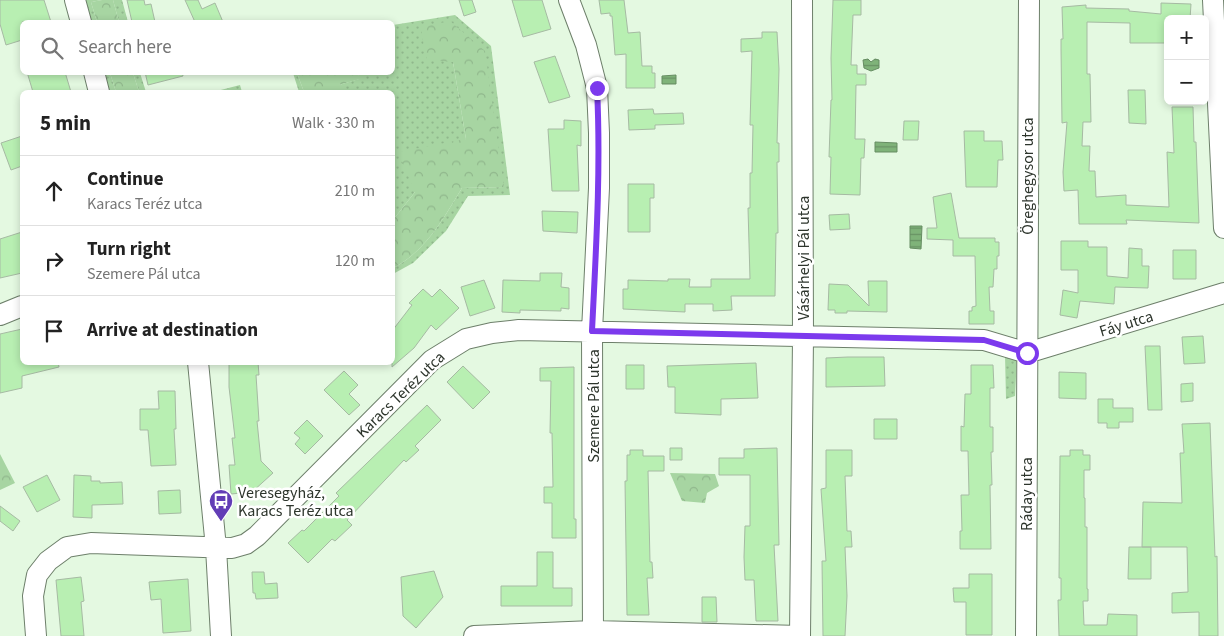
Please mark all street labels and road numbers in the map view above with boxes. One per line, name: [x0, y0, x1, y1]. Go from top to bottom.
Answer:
street label: Öreghegysor utca: [1017, 117, 1039, 235]
street label: Vásárhelyi Pál utca: [793, 196, 815, 320]
street label: Fáy utca: [1097, 305, 1156, 343]
street label: Karacs Teréz utca: [351, 347, 450, 443]
street label: Szemere Pál utca: [583, 349, 605, 463]
street label: Ráday utca: [1016, 457, 1038, 531]

